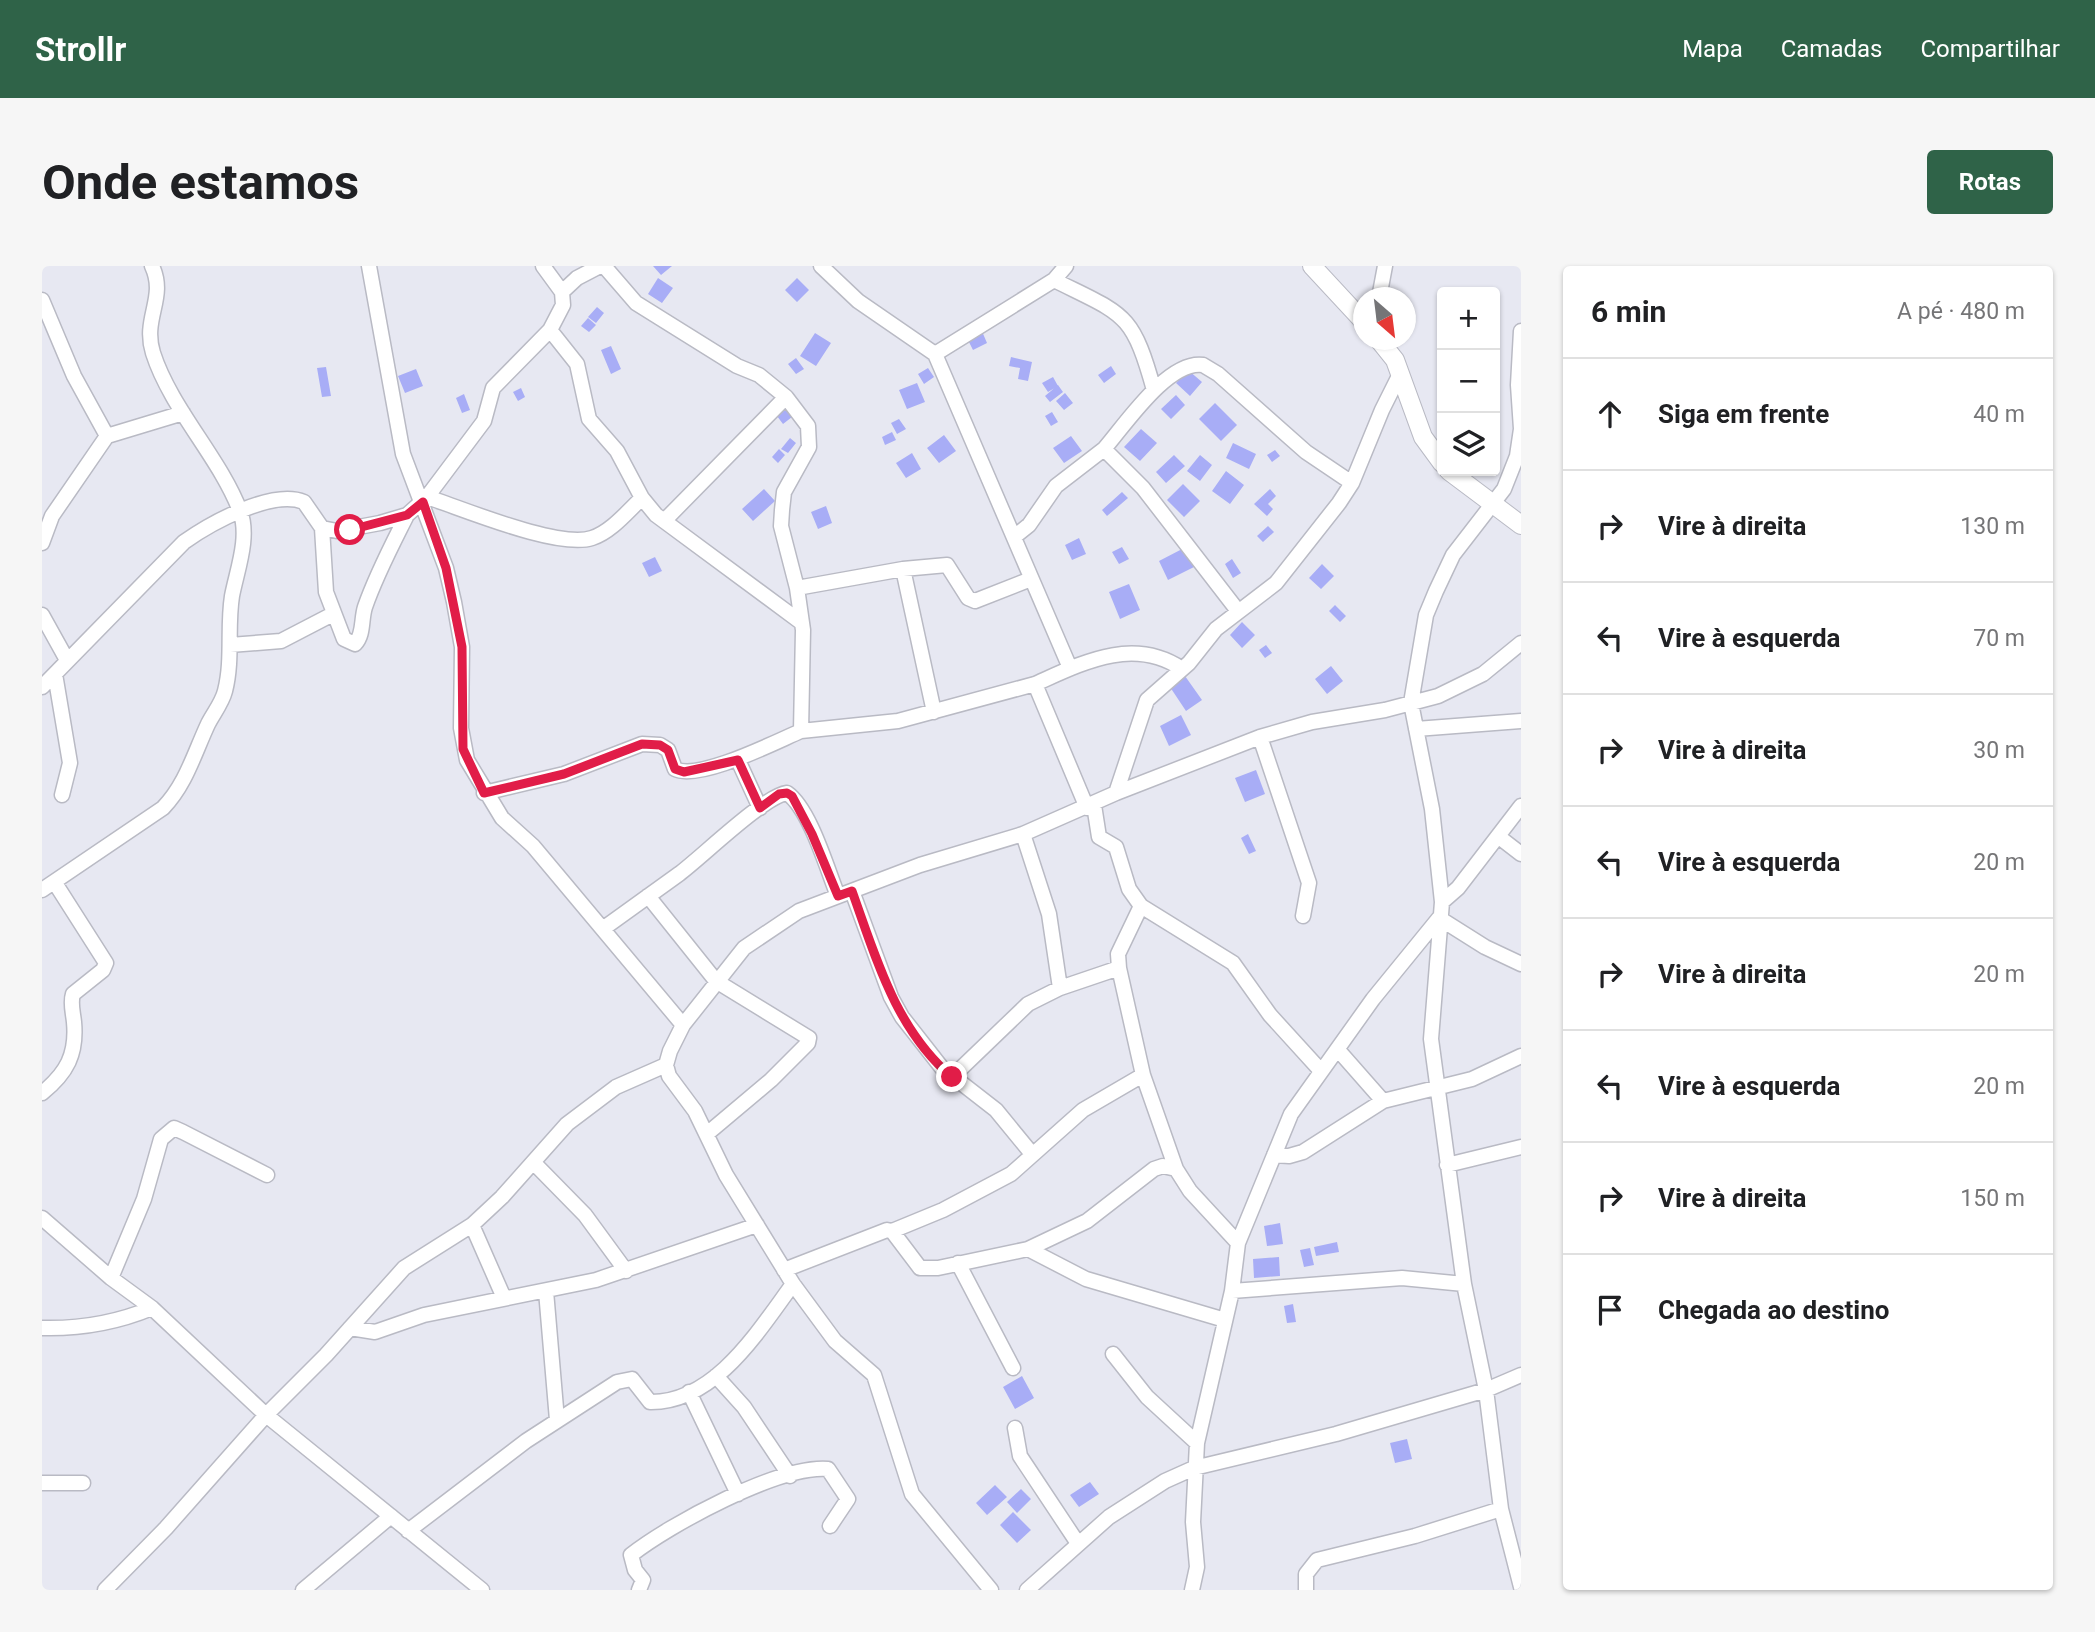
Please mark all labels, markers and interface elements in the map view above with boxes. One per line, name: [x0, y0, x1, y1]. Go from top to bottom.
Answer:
text: Strollr: [35, 30, 126, 69]
text: Mapa: [1682, 35, 1743, 63]
text: Camadas: [1781, 35, 1882, 63]
text: Compartilhar: [1920, 35, 2060, 63]
button: Rotas: [1927, 150, 2053, 214]
text: Onde estamos: [42, 154, 359, 211]
north arrow: [1353, 287, 1416, 350]
map controls: [1437, 287, 1500, 476]
button: +: [1437, 287, 1500, 350]
text: 6 min: [1591, 294, 1666, 329]
text: A pé · 480 m: [1897, 298, 2025, 325]
button: −: [1437, 350, 1500, 413]
icon: ahead: [1591, 395, 1629, 433]
text: Siga em frente: [1658, 399, 1829, 429]
text: 40 m: [1973, 401, 2025, 428]
button: layers: [1437, 413, 1500, 476]
icon: right: [1591, 507, 1629, 545]
text: Vire à direita: [1658, 511, 1806, 541]
text: 130 m: [1960, 513, 2025, 540]
route start: [334, 514, 365, 545]
icon: left: [1591, 619, 1629, 657]
text: Vire à esquerda: [1658, 623, 1841, 653]
text: 70 m: [1973, 625, 2025, 652]
icon: right: [1591, 731, 1629, 769]
text: Vire à direita: [1658, 735, 1806, 765]
text: 30 m: [1973, 737, 2025, 764]
icon: left: [1591, 843, 1629, 881]
text: Vire à esquerda: [1658, 847, 1841, 877]
text: 20 m: [1973, 849, 2025, 876]
icon: right: [1591, 955, 1629, 993]
text: Vire à direita: [1658, 959, 1806, 989]
text: 20 m: [1973, 961, 2025, 988]
route end: [936, 1061, 967, 1092]
icon: left: [1591, 1067, 1629, 1105]
text: Vire à esquerda: [1658, 1071, 1841, 1101]
text: 20 m: [1973, 1073, 2025, 1100]
icon: right: [1591, 1179, 1629, 1217]
text: Vire à direita: [1658, 1183, 1806, 1213]
text: 150 m: [1960, 1185, 2025, 1212]
icon: arrive: [1591, 1291, 1629, 1329]
text: Chegada ao destino: [1658, 1295, 1889, 1325]

